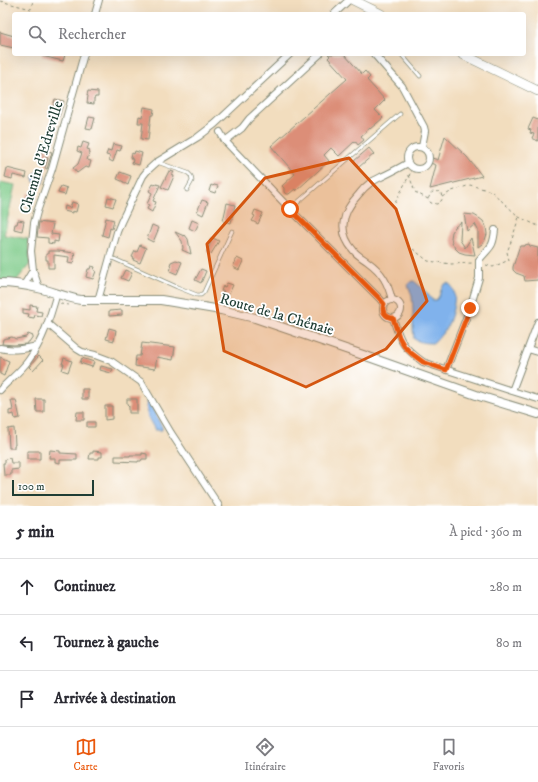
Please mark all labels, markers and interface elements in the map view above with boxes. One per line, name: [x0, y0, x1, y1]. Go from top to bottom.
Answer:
search box: [12, 12, 526, 56]
icon: search: [26, 23, 48, 45]
text: Rechercher: [58, 25, 126, 44]
street label: Chemin d'Edreville: [15, 98, 68, 216]
route start: [281, 200, 299, 218]
street label: Route de la Chênaie: [218, 289, 336, 340]
route end: [461, 299, 479, 317]
scale bar: [12, 478, 94, 497]
text: 100 m: [18, 480, 44, 494]
text: 5 min: [16, 521, 54, 543]
text: À pied · 360 m: [449, 524, 522, 540]
icon: ahead: [16, 576, 38, 598]
text: Continuez: [54, 577, 115, 596]
text: 280 m: [490, 579, 522, 595]
icon: left: [16, 632, 38, 654]
text: Tournez à gauche: [54, 633, 159, 652]
text: 80 m: [496, 635, 522, 651]
icon: arrive: [16, 688, 38, 710]
text: Arrivée à destination: [54, 689, 176, 708]
tab: Carte: [73, 736, 98, 774]
tab: Itinéraire: [245, 736, 286, 774]
tab: Favoris: [433, 736, 465, 774]

